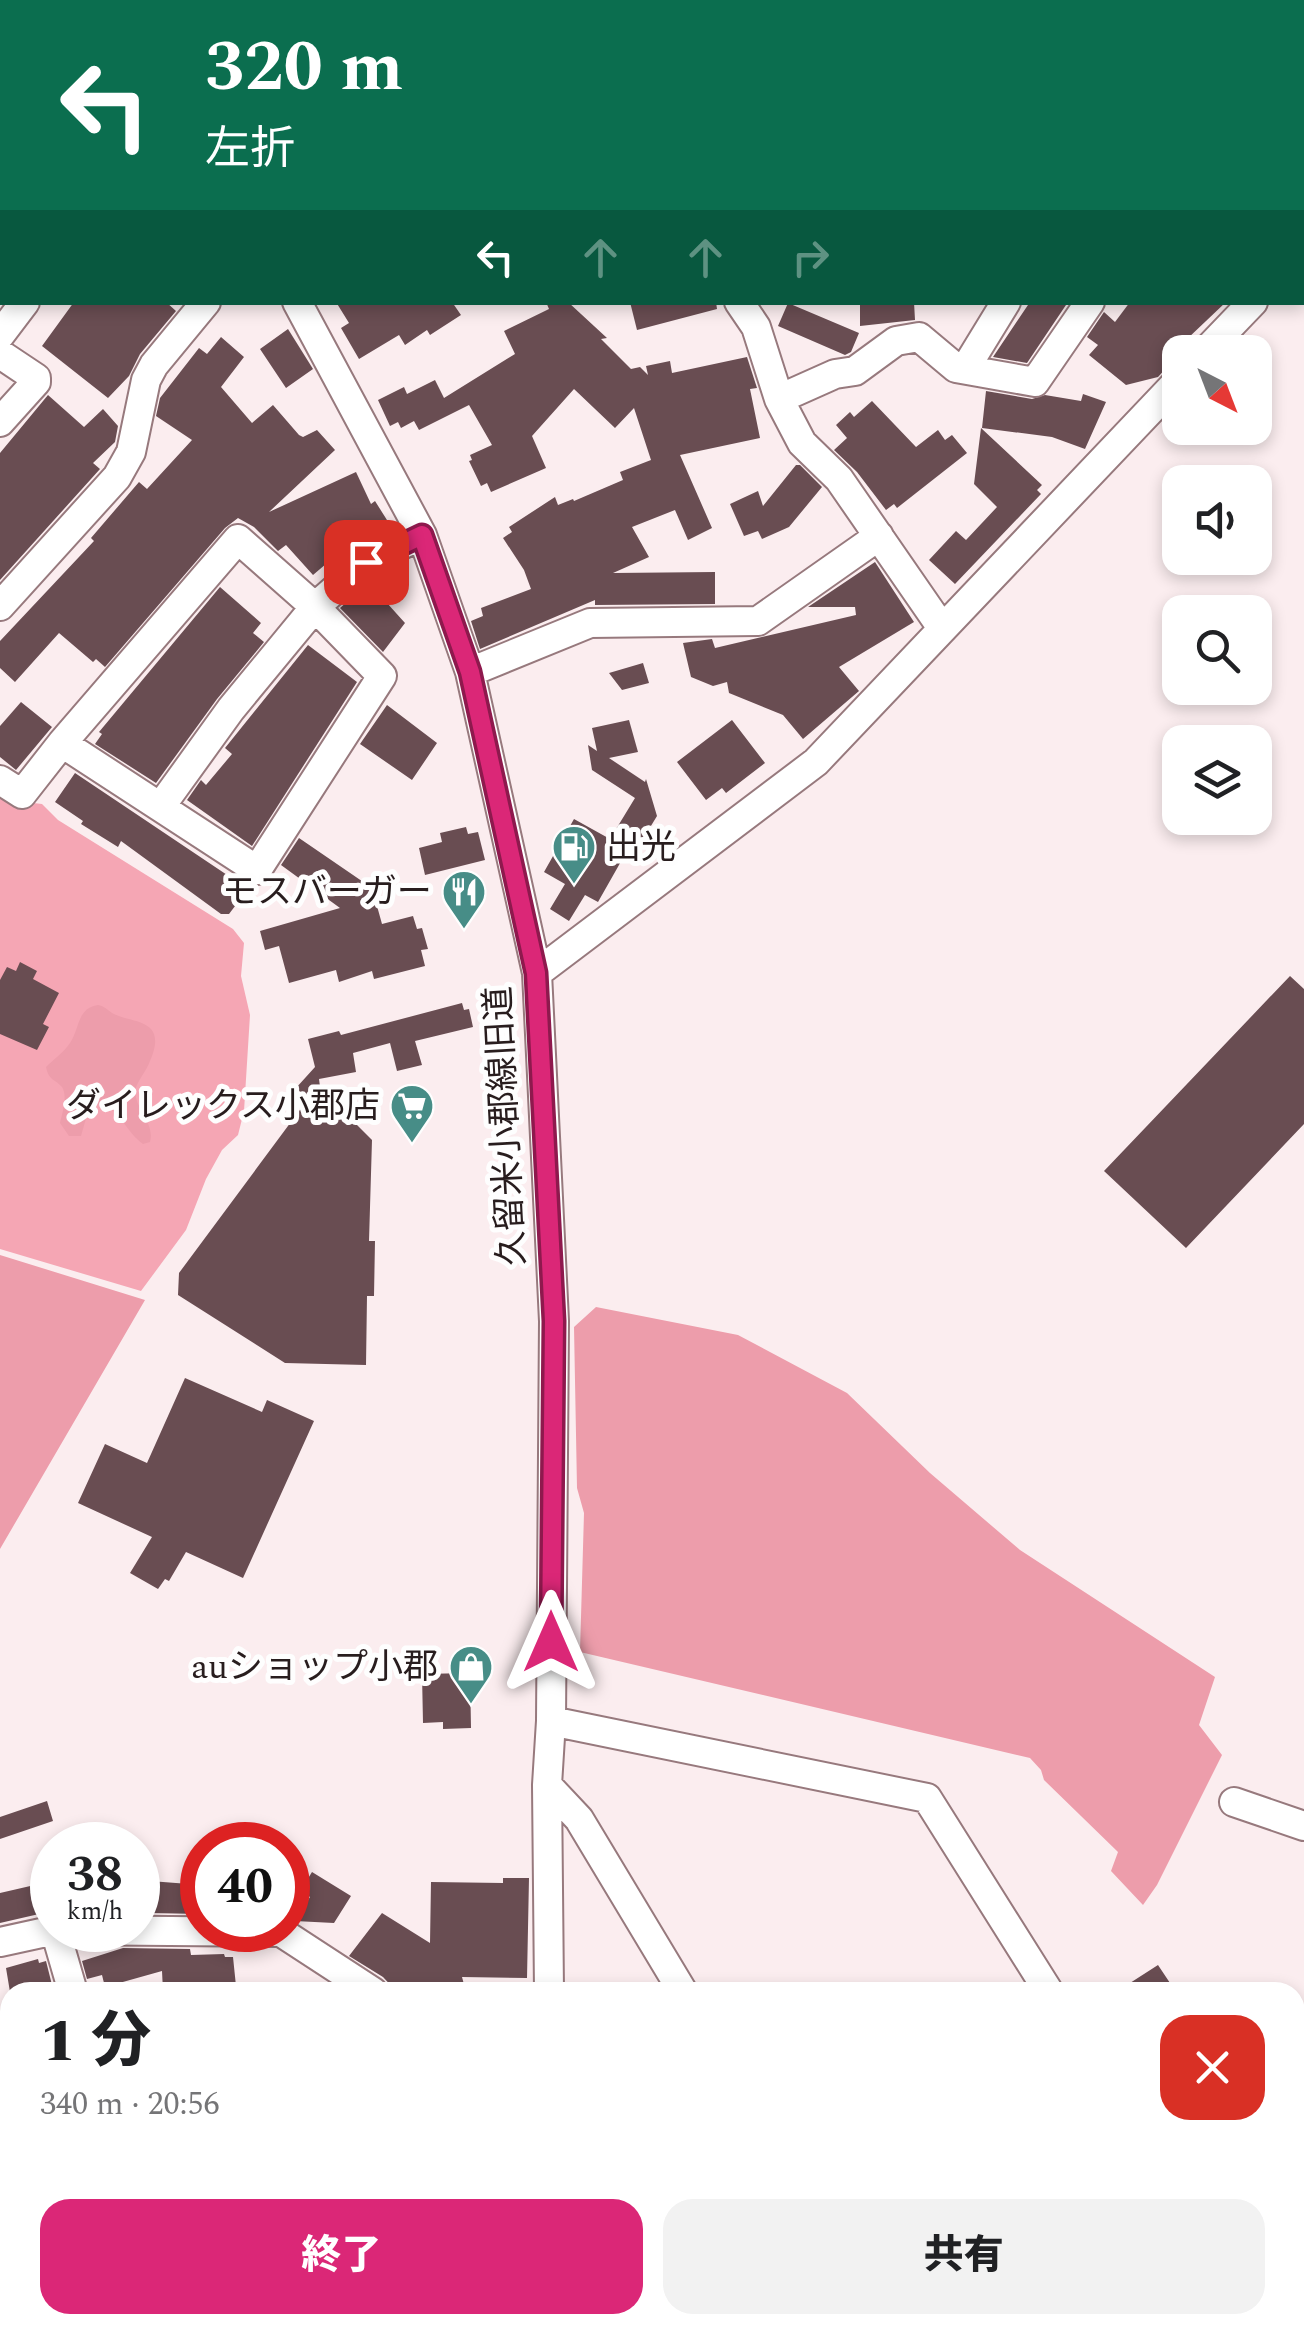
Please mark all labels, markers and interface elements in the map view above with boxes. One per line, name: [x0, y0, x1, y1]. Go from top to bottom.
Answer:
text: 320 m: [205, 15, 403, 121]
icon: left: [40, 40, 170, 170]
text: 左折: [205, 115, 295, 184]
icon: left: [468, 230, 523, 285]
icon: ahead: [573, 230, 628, 285]
icon: ahead: [678, 230, 733, 285]
icon: right: [783, 230, 838, 285]
north arrow: [1162, 335, 1272, 445]
map controls: [1162, 335, 1272, 835]
button: sound: [1162, 465, 1272, 575]
pin: [324, 520, 409, 605]
icon: arrive: [339, 535, 394, 590]
button: search: [1162, 595, 1272, 705]
button: layers: [1162, 725, 1272, 835]
place label: 出光: [606, 821, 676, 874]
fuel station icon: 出光: [551, 824, 597, 885]
place label: モスバーガー: [222, 866, 432, 919]
restaurant icon: モスバーガー: [441, 869, 487, 930]
street label: 久留米小郡線旧道: [472, 985, 540, 1267]
place label: ダイレックス小郡店: [66, 1080, 380, 1133]
supermarket icon: ダイレックス小郡店: [389, 1083, 435, 1144]
position arrow: [499, 1590, 603, 1694]
place label: auショップ小郡: [191, 1641, 438, 1694]
shop icon: auショップ小郡: [448, 1644, 494, 1705]
speed limit sign: 40: [180, 1822, 310, 1952]
text: 38: [67, 1837, 123, 1913]
text: km/h: [67, 1893, 123, 1931]
text: 1 分: [40, 1996, 151, 2088]
button: close: [1160, 2015, 1265, 2120]
text: 340 m · 20:56: [40, 2080, 220, 2129]
button: 終了: [40, 2199, 643, 2314]
button: 共有: [663, 2199, 1265, 2314]

